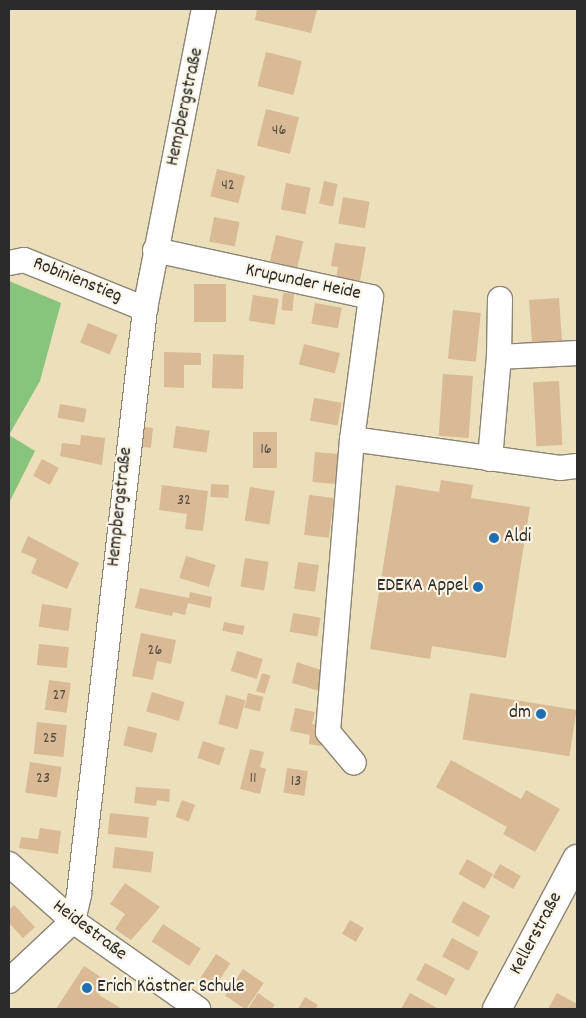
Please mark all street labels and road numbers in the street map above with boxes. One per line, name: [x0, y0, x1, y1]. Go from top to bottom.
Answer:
street label: Hempbergstraße: [162, 46, 210, 168]
street label: Robinienstieg: [29, 253, 125, 309]
street label: Krupunder Heide: [243, 260, 363, 306]
street label: Hempbergstraße: [103, 446, 139, 568]
street label: Kellerstraße: [506, 889, 568, 979]
street label: Heidestraße: [47, 896, 131, 966]

